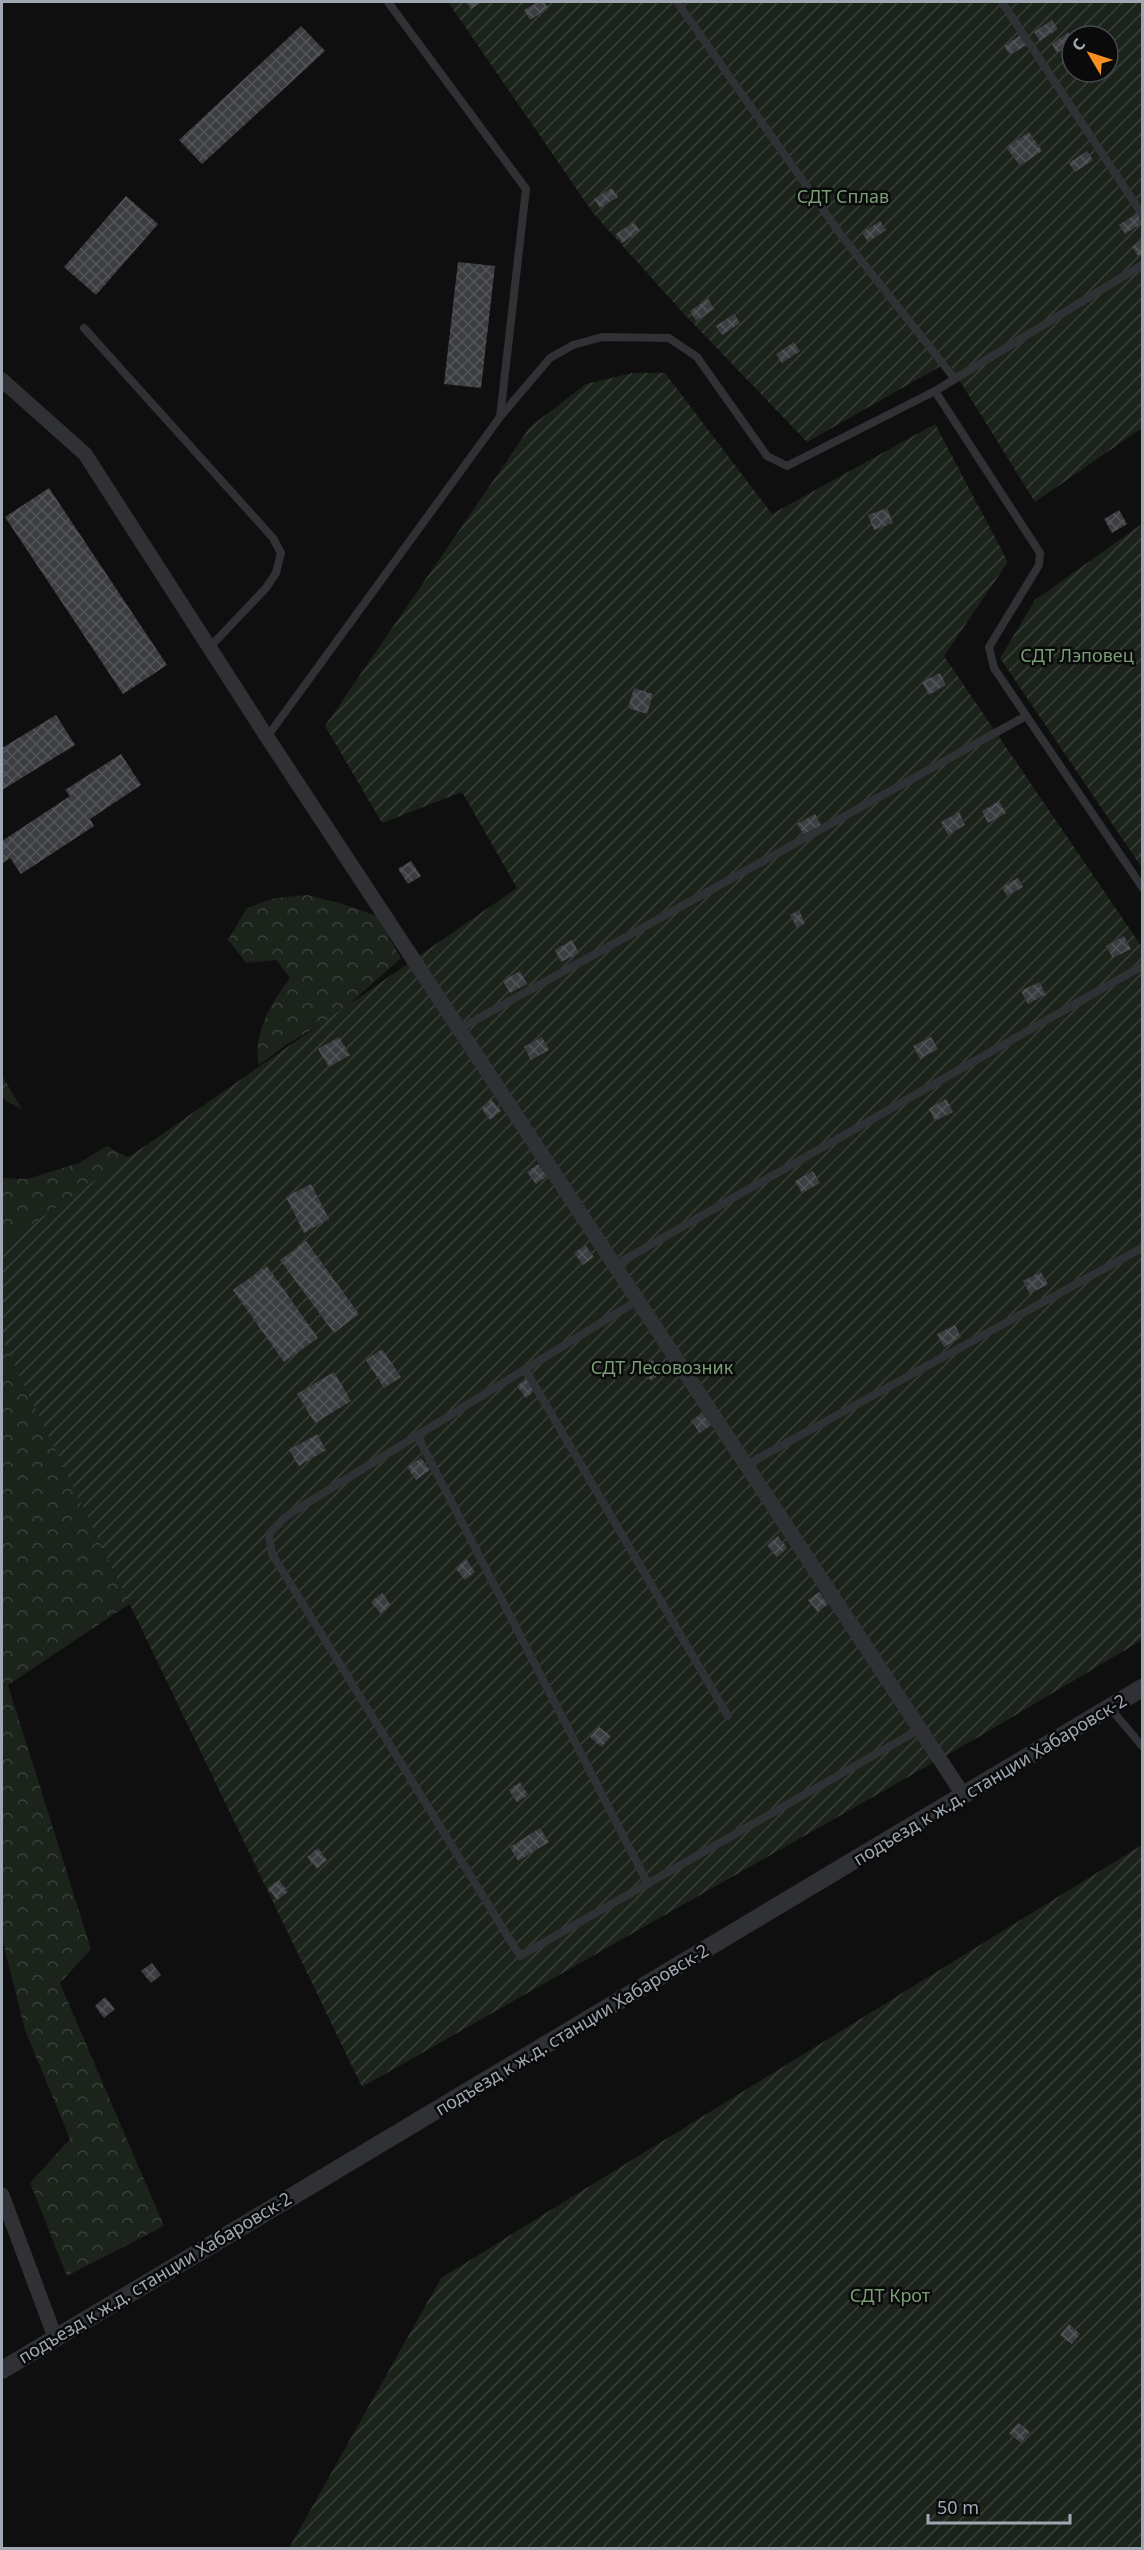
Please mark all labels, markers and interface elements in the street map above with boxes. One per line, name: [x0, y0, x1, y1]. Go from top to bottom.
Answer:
north arrow: [1060, 24, 1120, 84]
text: С: [1067, 34, 1090, 55]
park label: СДТ Сплав: [797, 184, 889, 208]
park label: СДТ Лэповец: [1020, 643, 1134, 667]
park label: СДТ Лесовозник: [591, 1355, 734, 1379]
street label: подъезд к ж.д. станции Хабаровск-2: [848, 1688, 1131, 1870]
street label: подъезд к ж.д. станции Хабаровск-2: [430, 1938, 713, 2120]
street label: подъезд к ж.д. станции Хабаровск-2: [13, 2186, 296, 2368]
park label: СДТ Крот: [850, 2283, 931, 2307]
scale bar: [928, 2487, 1070, 2525]
text: 50 m: [937, 2495, 979, 2519]

